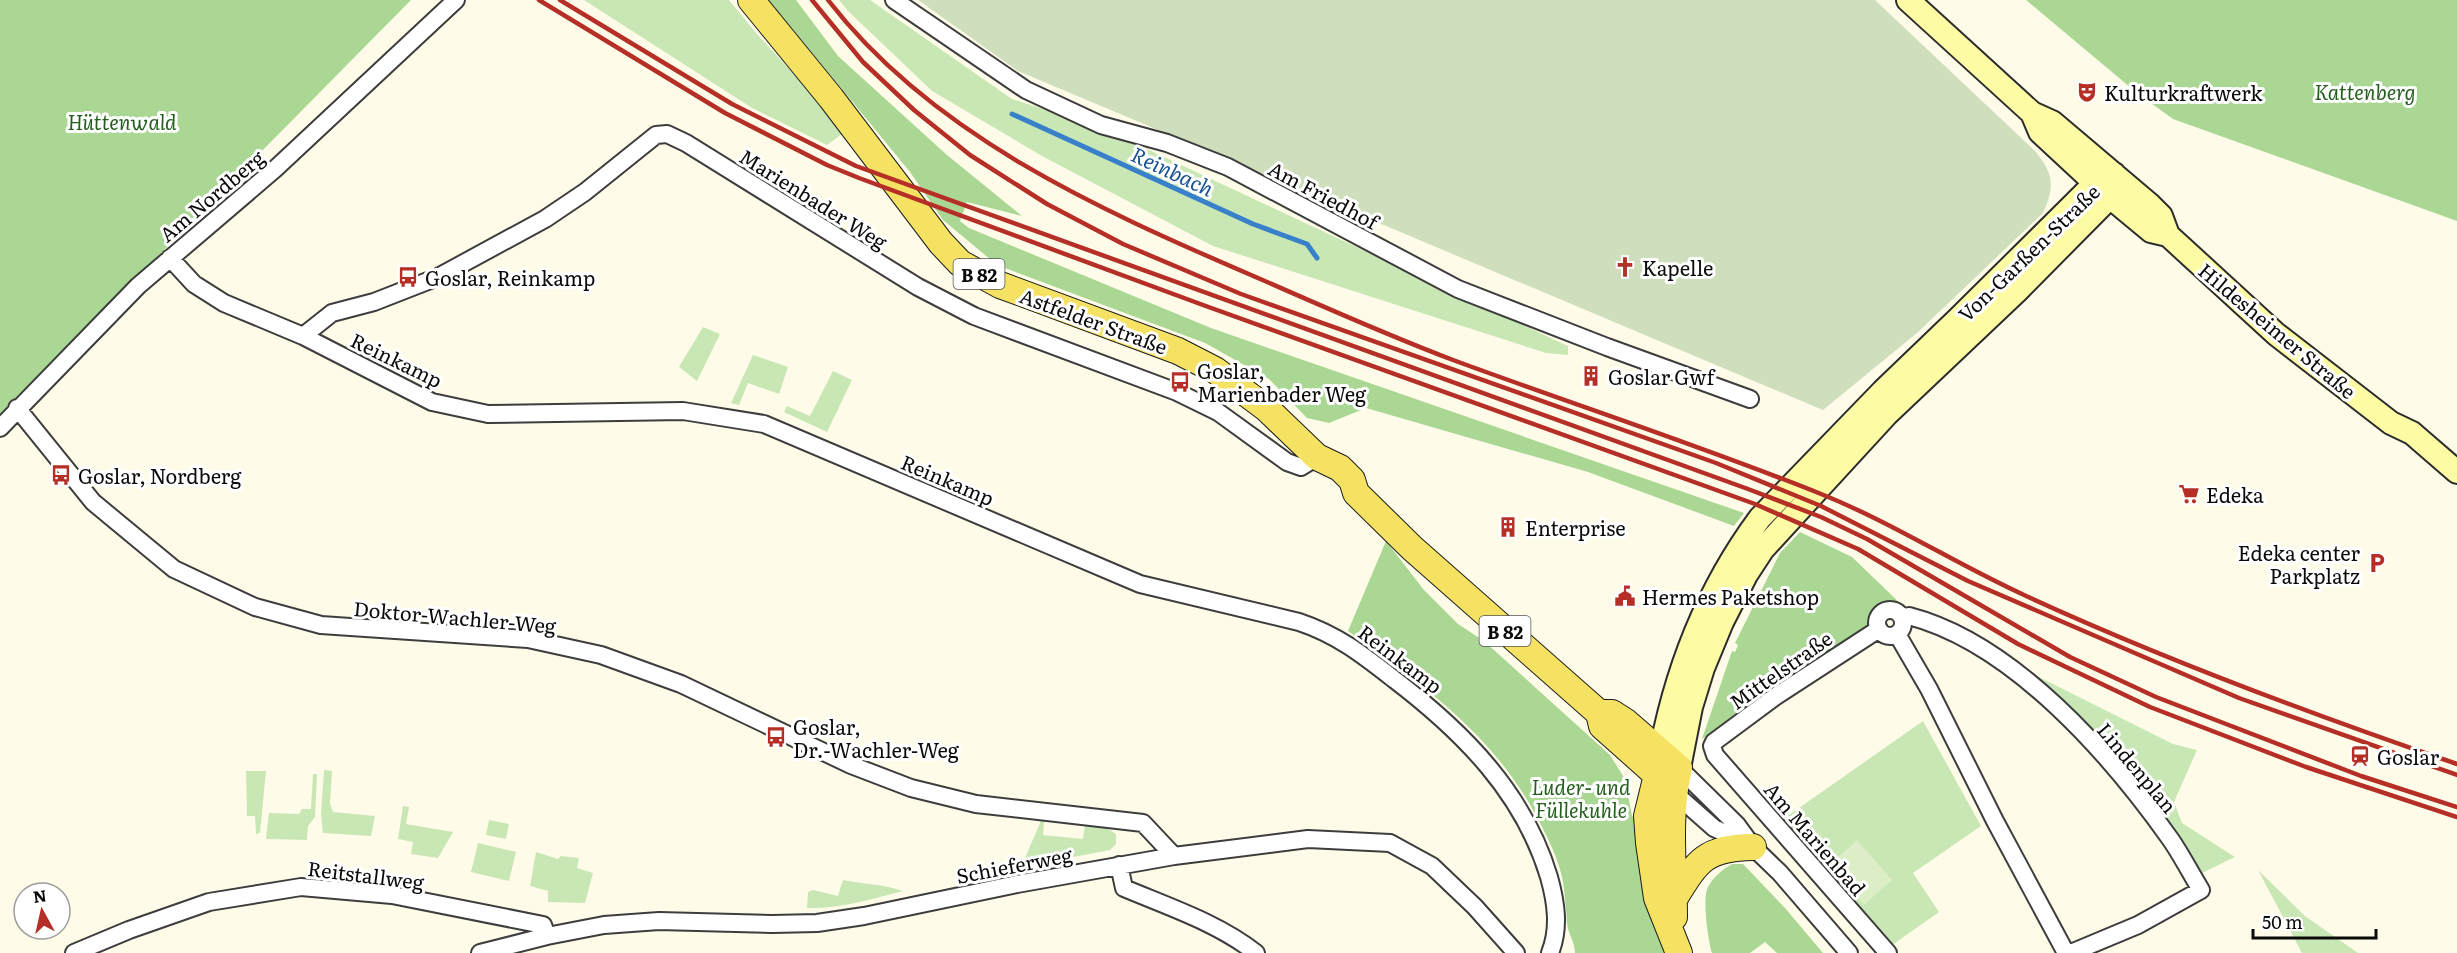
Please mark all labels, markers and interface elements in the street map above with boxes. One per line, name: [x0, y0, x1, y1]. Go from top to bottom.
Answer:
park label: Kattenberg: [2314, 76, 2416, 106]
place label: Kulturkraftwerk: [2104, 77, 2263, 107]
theatre icon: Kulturkraftwerk: [2075, 80, 2099, 104]
park label: Hüttenwald: [67, 106, 177, 136]
water label: Reinbach: [1127, 137, 1220, 203]
street label: Marienbader Weg: [734, 140, 894, 256]
street label: Am Nordberg: [152, 141, 271, 248]
street label: Am Friedhof: [1264, 152, 1386, 237]
street label: Von-Garßen-Straße: [1950, 176, 2106, 328]
place label: Kapelle: [1642, 252, 1713, 282]
church icon: Kapelle: [1613, 255, 1637, 279]
street label: Hildesheimer Straße: [2193, 255, 2363, 405]
road number: B 82: [954, 259, 1004, 289]
place label: Goslar, Reinkamp: [425, 262, 595, 292]
bus stop icon: Goslar, Reinkamp: [396, 265, 420, 289]
street label: Astfelder Straße: [1016, 279, 1172, 361]
street label: Reinkamp: [346, 324, 448, 394]
place label: Goslar, Marienbader Weg: [1197, 355, 1367, 408]
place label: Goslar Gwf: [1608, 361, 1716, 391]
building icon: Goslar Gwf: [1579, 364, 1603, 388]
bus stop icon: Goslar, Marienbader Weg: [1168, 370, 1192, 394]
street label: Reinkamp: [897, 446, 999, 512]
place label: Goslar, Nordberg: [78, 460, 242, 490]
bus stop icon: Goslar, Nordberg: [49, 463, 73, 487]
place label: Edeka: [2206, 479, 2264, 509]
supermarket icon: Edeka: [2177, 482, 2201, 506]
place label: Enterprise: [1525, 512, 1626, 542]
building icon: Enterprise: [1496, 515, 1520, 539]
place label: Edeka center Parkplatz: [2238, 537, 2361, 590]
parking icon: Edeka center Parkplatz: [2365, 551, 2389, 575]
place label: Hermes Paketshop: [1642, 581, 1819, 611]
public building icon: Hermes Paketshop: [1613, 584, 1637, 608]
street label: Doktor-Wachler-Weg: [352, 592, 558, 640]
street label: Reinkamp: [1353, 616, 1449, 700]
road number: B 82: [1480, 616, 1530, 646]
street label: Mittelstraße: [1722, 622, 1838, 716]
place label: Goslar, Dr.-Wachler-Weg: [793, 711, 960, 764]
street label: Lindenplan: [2091, 715, 2185, 819]
bus stop icon: Goslar, Dr.-Wachler-Weg: [764, 725, 788, 749]
place label: Goslar: [2377, 741, 2440, 771]
station icon: Goslar: [2348, 744, 2372, 768]
park label: Luder- und Füllekuhle: [1531, 771, 1631, 824]
street label: Am Marienbad: [1758, 775, 1874, 901]
street label: Schieferweg: [953, 838, 1075, 890]
street label: Reitstallweg: [306, 852, 427, 896]
north arrow: [12, 881, 72, 941]
text: N: [31, 882, 48, 908]
scale bar: [2253, 902, 2376, 940]
text: 50 m: [2262, 908, 2303, 935]

